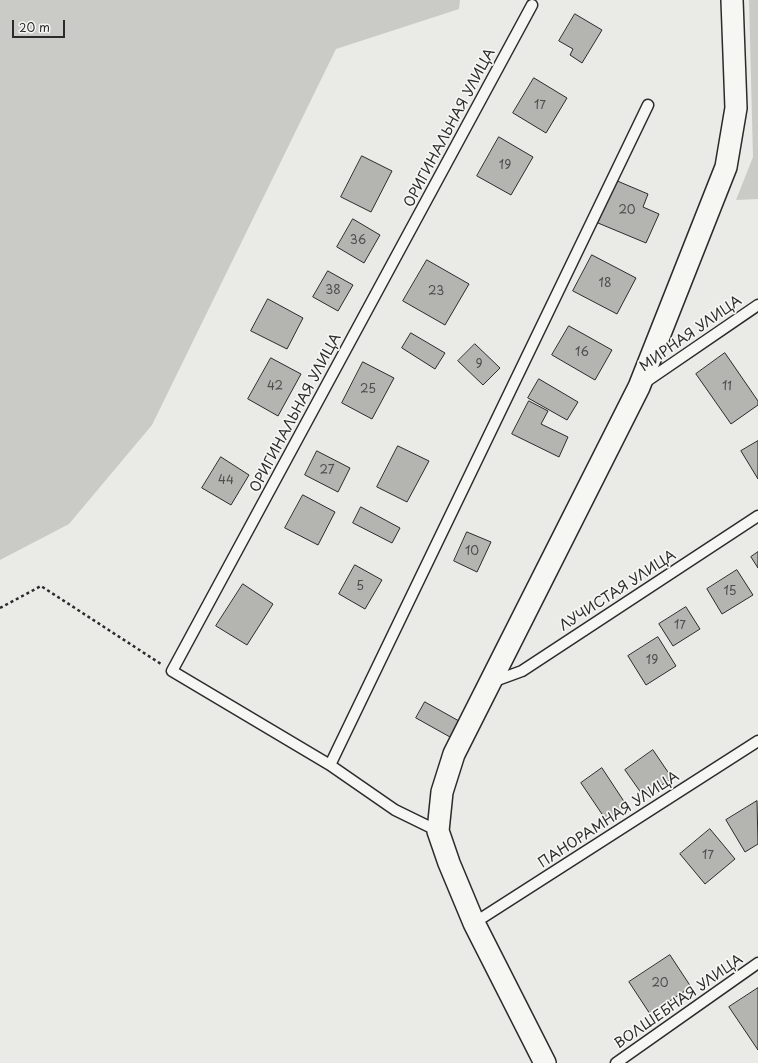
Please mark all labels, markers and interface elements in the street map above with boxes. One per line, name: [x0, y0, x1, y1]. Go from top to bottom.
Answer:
scale bar: [14, 12, 67, 38]
text: 20 m: [19, 18, 50, 36]
street label: ОРИГИНАЛЬНАЯ УЛИЦА: [401, 46, 499, 210]
house number: 17: [534, 99, 546, 113]
house number: 19: [499, 159, 511, 173]
house number: 20: [618, 204, 636, 218]
house number: 36: [350, 234, 366, 248]
house number: 18: [599, 277, 611, 291]
house number: 38: [325, 284, 341, 298]
house number: 23: [428, 285, 444, 299]
street label: МИРНАЯ УЛИЦА: [637, 293, 745, 375]
street label: ОРИГИНАЛЬНАЯ УЛИЦА: [247, 331, 345, 495]
house number: 16: [575, 346, 589, 360]
house number: 9: [475, 358, 483, 372]
house number: 42: [267, 380, 283, 394]
house number: 11: [722, 380, 732, 394]
house number: 25: [360, 383, 376, 397]
house number: 27: [320, 464, 334, 478]
house number: 44: [218, 474, 234, 488]
house number: 10: [465, 545, 479, 559]
street label: ЛУЧИСТАЯ УЛИЦА: [557, 547, 679, 635]
house number: 5: [356, 580, 364, 594]
house number: 15: [723, 585, 737, 599]
house number: 17: [674, 619, 686, 633]
house number: 19: [646, 654, 658, 668]
street label: ПАНОРАМНАЯ УЛИЦА: [536, 768, 682, 872]
house number: 17: [702, 849, 714, 863]
street label: ВОЛШЕБНАЯ УЛИЦА: [612, 951, 746, 1053]
house number: 20: [651, 977, 669, 991]

